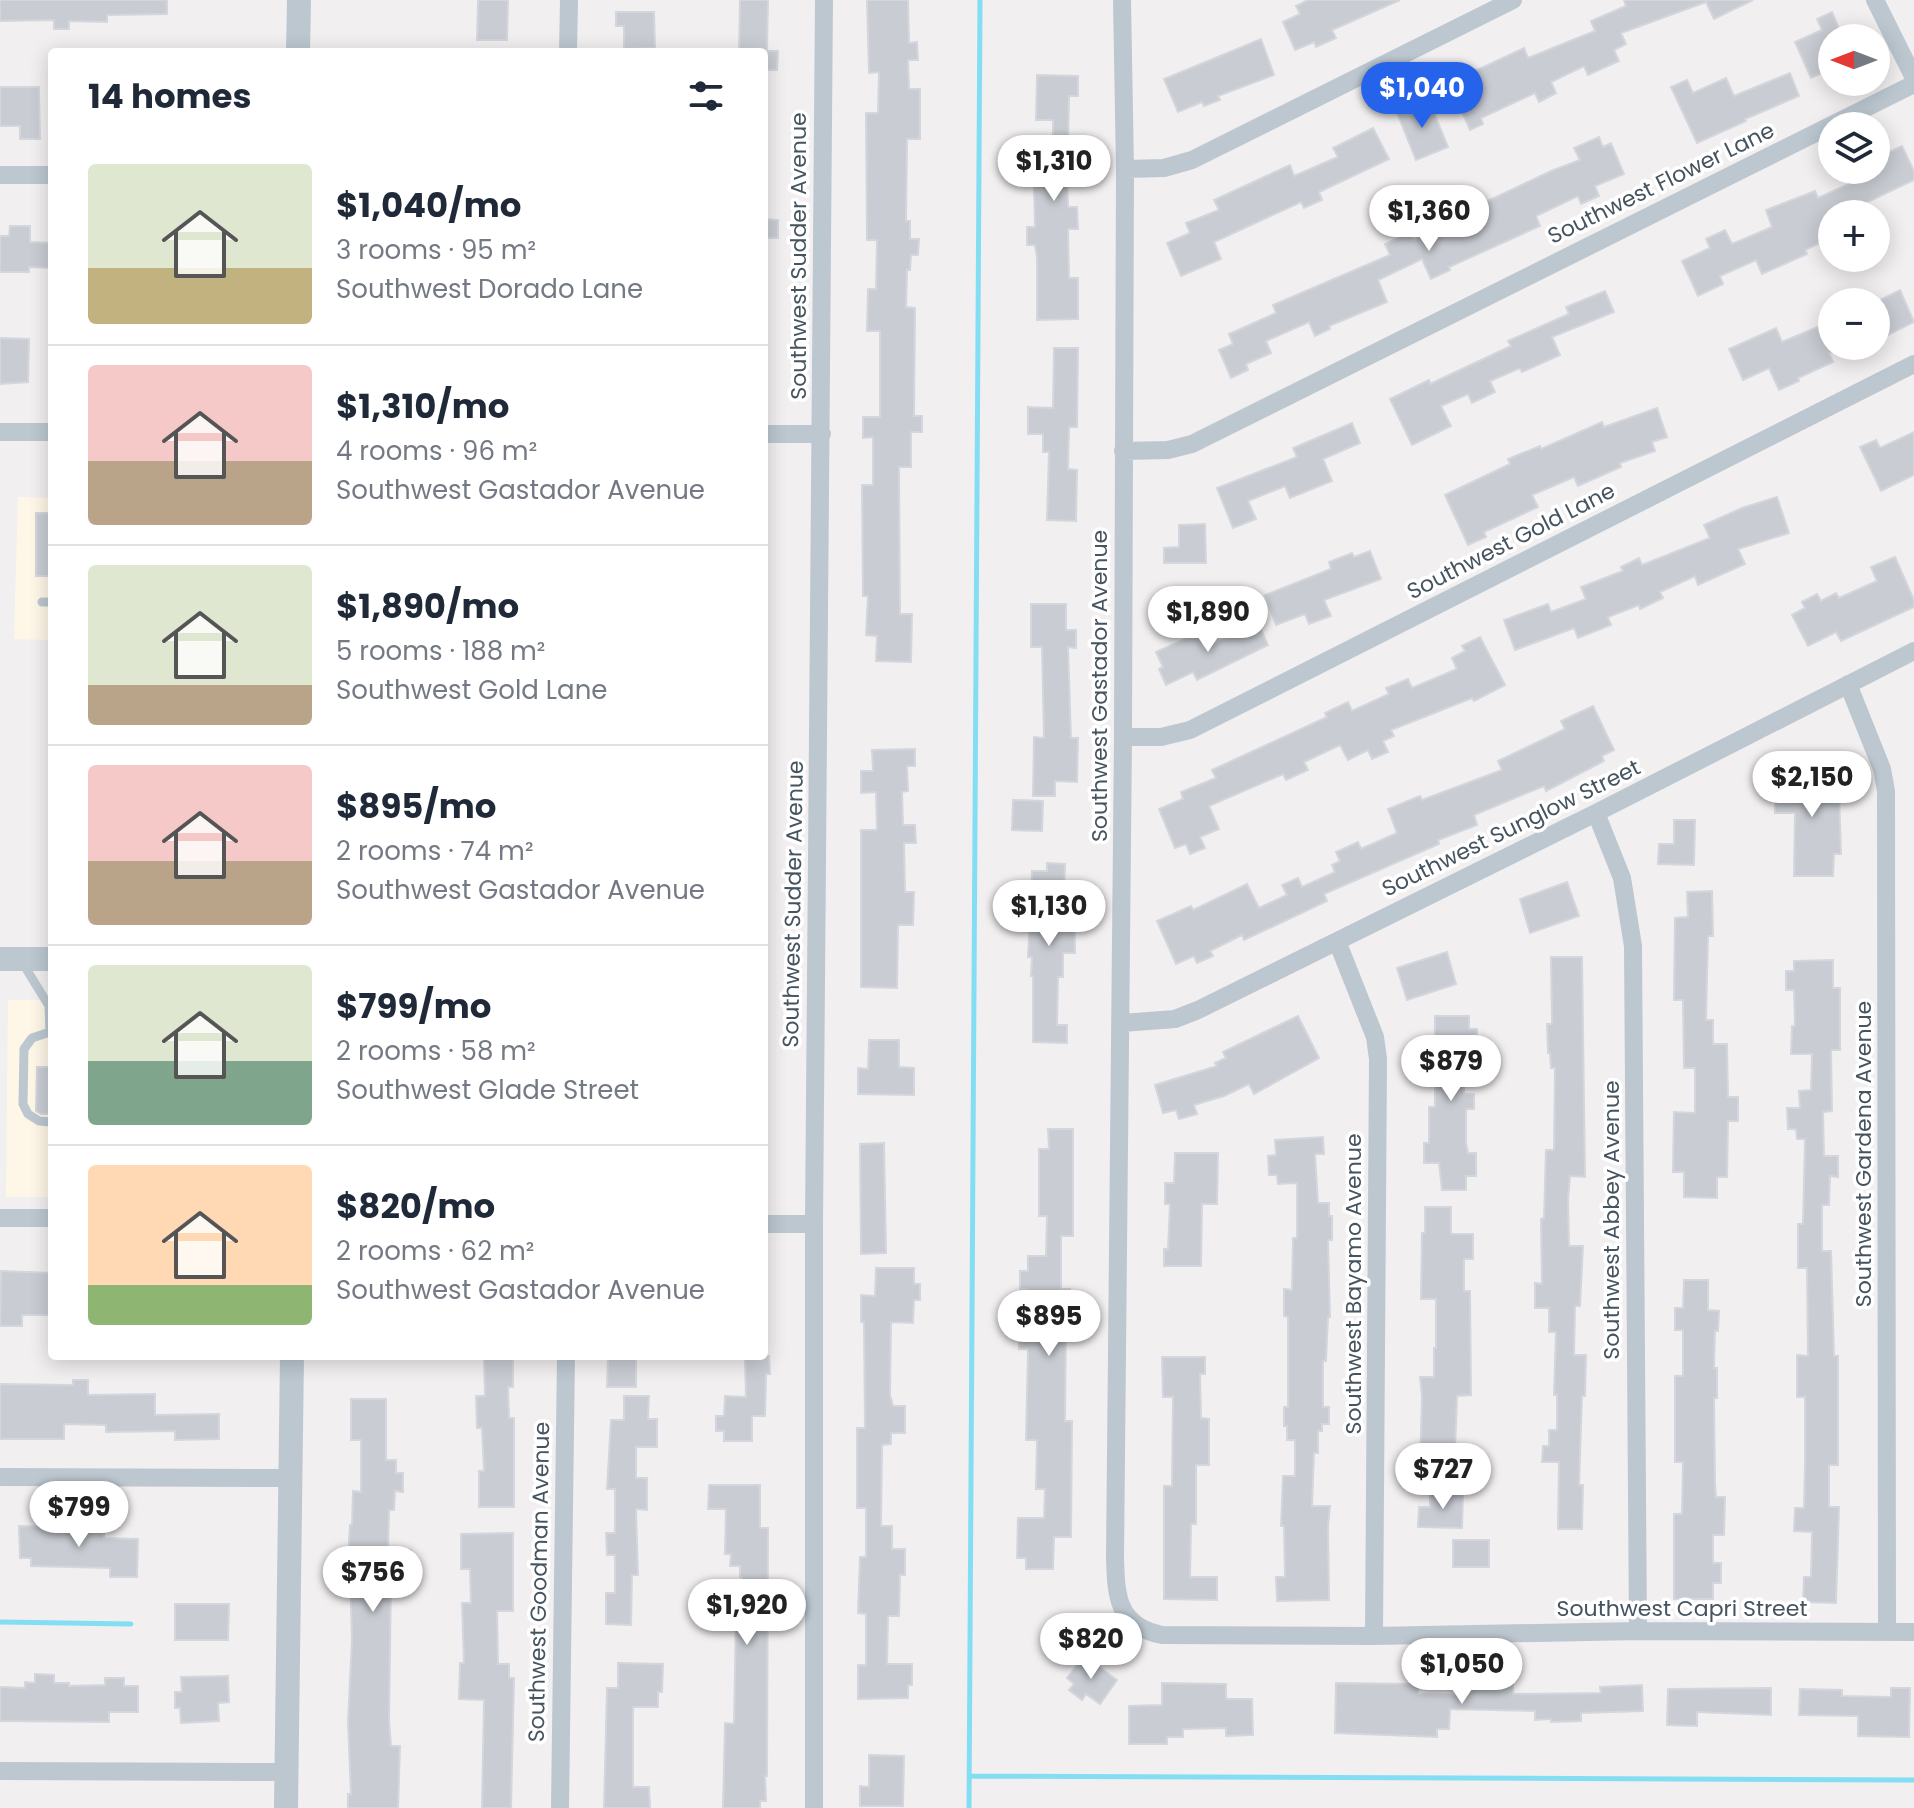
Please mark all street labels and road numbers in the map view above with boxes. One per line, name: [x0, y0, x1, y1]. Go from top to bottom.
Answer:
street label: Southwest Sudder Avenue: [783, 112, 814, 400]
street label: Southwest Flower Lane: [1542, 115, 1780, 251]
street label: Southwest Gold Lane: [1402, 475, 1620, 607]
street label: Southwest Gastador Avenue: [1084, 530, 1115, 842]
street label: Southwest Sunglow Street: [1377, 752, 1645, 904]
street label: Southwest Sudder Avenue: [775, 760, 811, 1048]
street label: Southwest Gardena Avenue: [1848, 1001, 1879, 1307]
street label: Southwest Abbey Avenue: [1596, 1080, 1627, 1360]
street label: Southwest Bayamo Avenue: [1338, 1133, 1369, 1435]
street label: Southwest Goodman Avenue: [521, 1422, 557, 1742]
street label: Southwest Capri Street: [1557, 1593, 1807, 1624]

